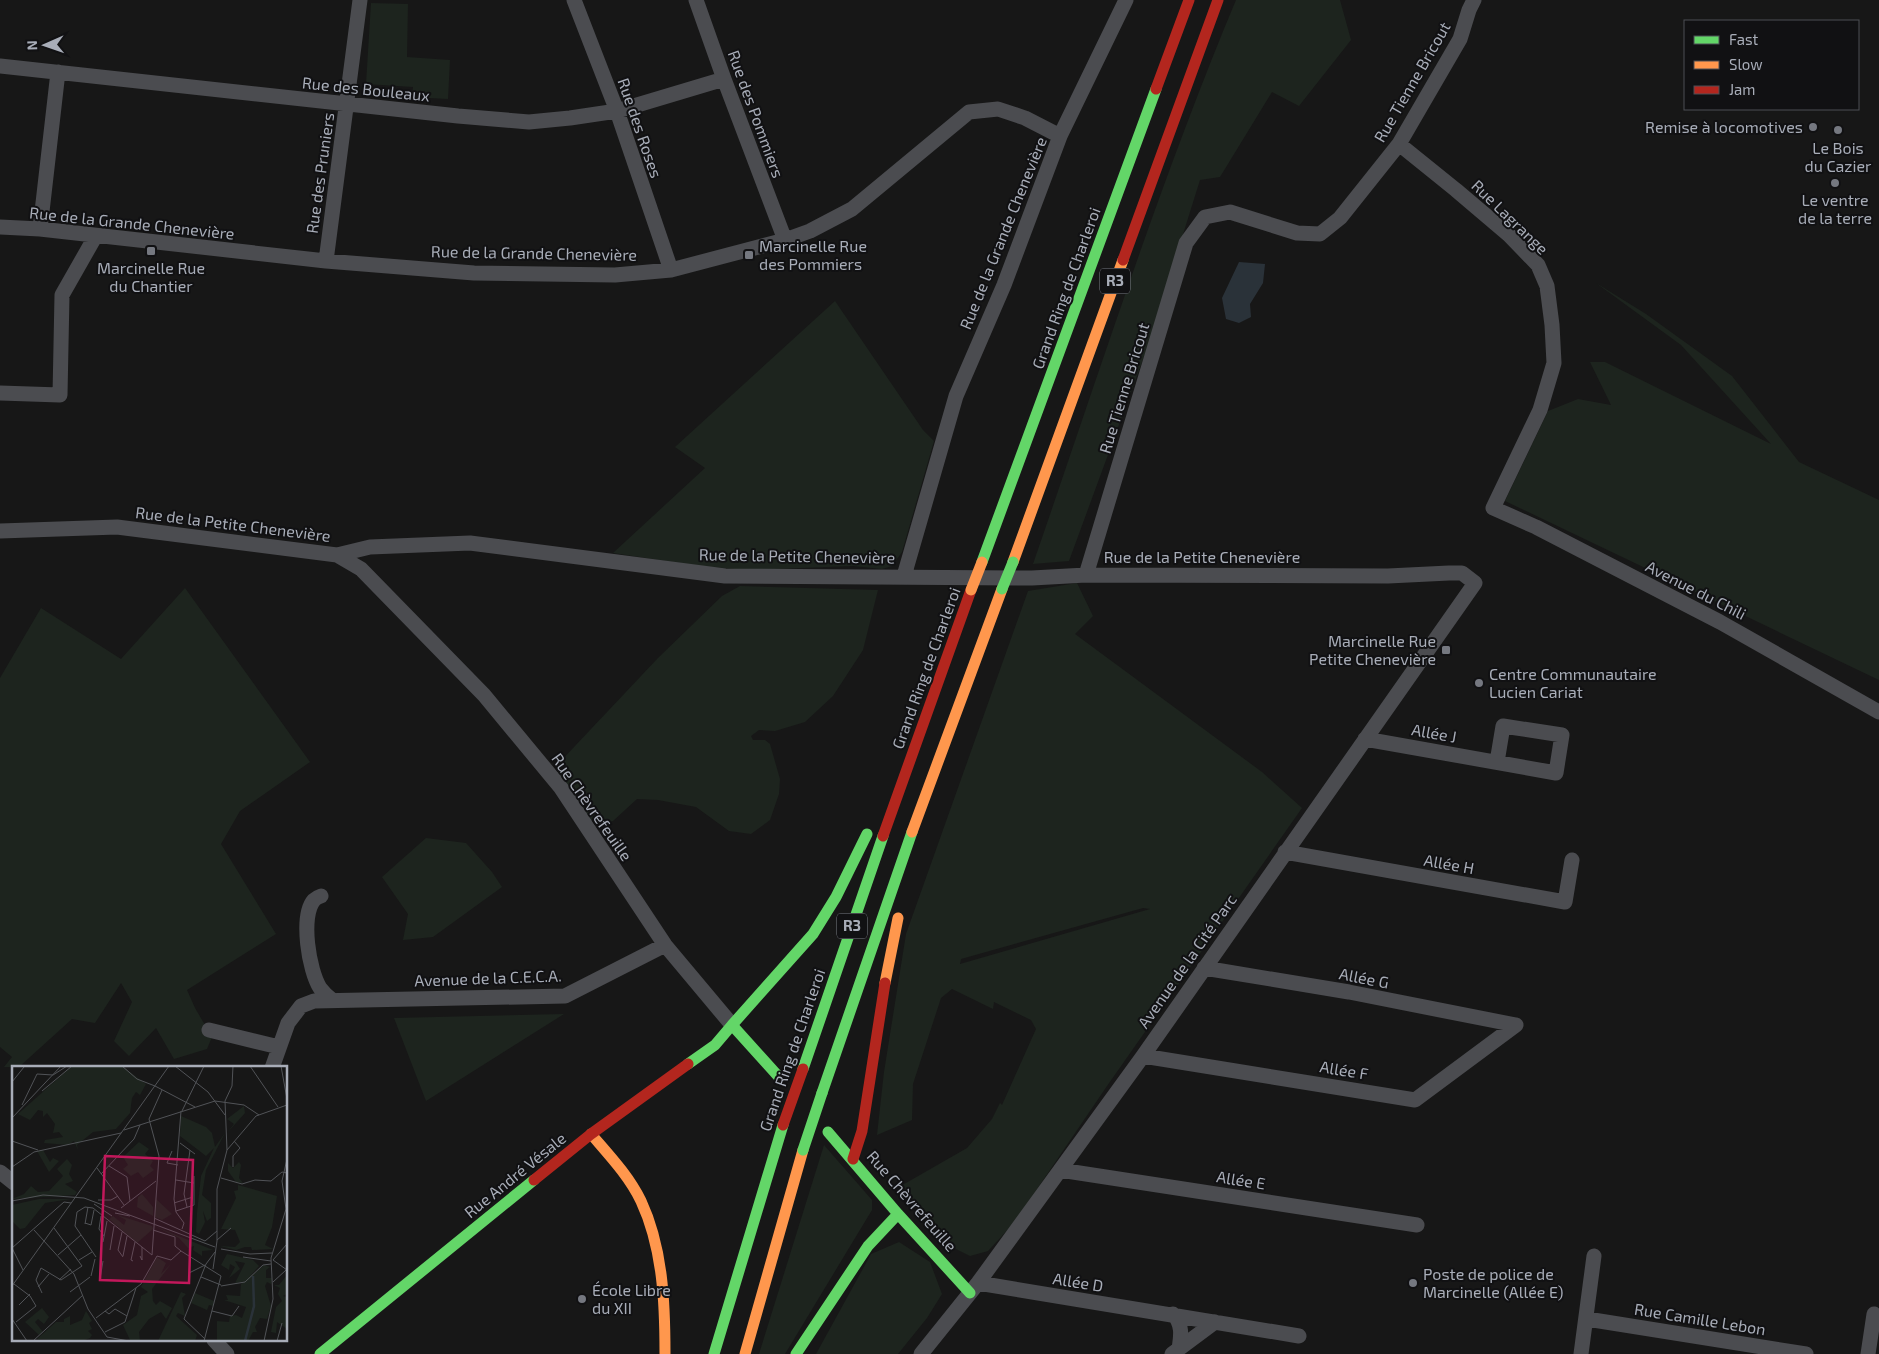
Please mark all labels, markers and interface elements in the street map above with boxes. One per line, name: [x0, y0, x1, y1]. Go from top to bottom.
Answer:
street label: Rue Tienne Bricout: [1369, 18, 1454, 145]
north arrow: [20, 20, 70, 70]
legend: [1684, 20, 1859, 110]
text: Fast: [1729, 30, 1759, 48]
text: N: [23, 40, 40, 51]
street label: Rue des Pommiers: [725, 48, 788, 180]
text: Slow: [1729, 55, 1763, 73]
street label: Rue des Bouleaux: [301, 72, 431, 105]
street label: Rue des Roses: [614, 75, 666, 180]
text: Jam: [1729, 80, 1755, 98]
street label: Rue des Pruniers: [302, 111, 337, 235]
place label: Remise à locomotives: [1645, 117, 1803, 136]
marker: Remise à locomotives: [1807, 121, 1819, 133]
marker: Le Bois du Cazier: [1832, 124, 1844, 136]
street label: Rue de la Grande Chenevière: [955, 134, 1050, 332]
place label: Le Bois du Cazier: [1805, 138, 1872, 175]
street label: Rue Lagrange: [1468, 175, 1553, 258]
marker: Le ventre de la terre: [1829, 177, 1841, 189]
place label: Le ventre de la terre: [1798, 190, 1872, 227]
street label: Rue de la Grande Chenevière: [29, 202, 236, 243]
street label: Grand Ring de Charleroi: [1027, 204, 1104, 371]
place label: Marcinelle Rue des Pommiers: [759, 236, 867, 273]
street label: Rue de la Grande Chenevière: [431, 241, 637, 264]
marker: Marcinelle Rue du Chantier: [145, 245, 157, 257]
marker: Marcinelle Rue des Pommiers: [743, 249, 755, 261]
place label: Marcinelle Rue du Chantier: [97, 258, 205, 295]
road number: R3: [1100, 268, 1130, 294]
street label: Rue Tienne Bricout: [1095, 320, 1152, 456]
street label: Rue de la Petite Chenevière: [134, 502, 332, 545]
street label: Rue de la Petite Chenevière: [699, 544, 895, 567]
street label: Rue de la Petite Chenevière: [1104, 547, 1300, 566]
street label: Avenue du Chili: [1643, 556, 1750, 623]
street label: Grand Ring de Charleroi: [887, 584, 964, 751]
place label: Marcinelle Rue Petite Chenevière: [1309, 631, 1436, 668]
marker: Marcinelle Rue Petite Chenevière: [1440, 644, 1452, 656]
place label: Centre Communautaire Lucien Cariat: [1489, 664, 1657, 701]
marker: Centre Communautaire Lucien Cariat: [1473, 677, 1485, 689]
street label: Allée J: [1410, 719, 1458, 746]
street label: Rue Chèvrefeuille: [548, 749, 637, 864]
street label: Allée H: [1422, 850, 1476, 877]
street label: Avenue de la Cité Parc: [1133, 890, 1240, 1031]
road number: R3: [837, 914, 867, 938]
street label: Allée G: [1338, 963, 1391, 992]
street label: Avenue de la C.E.C.A.: [414, 965, 562, 990]
street label: Grand Ring de Charleroi: [755, 966, 828, 1134]
street label: Allée F: [1318, 1056, 1370, 1083]
inset map: [12, 1066, 288, 1342]
street label: Rue André Vésale: [460, 1128, 569, 1221]
street label: Rue Chèvrefeuille: [864, 1146, 961, 1255]
street label: Allée E: [1215, 1166, 1267, 1193]
place label: Poste de police de Marcinelle (Allée E): [1423, 1264, 1564, 1301]
street label: Allée D: [1051, 1268, 1105, 1295]
marker: Poste de police de Marcinelle (Allée E): [1407, 1277, 1419, 1289]
place label: École Libre du XII: [592, 1280, 671, 1317]
marker: École Libre du XII: [576, 1293, 588, 1305]
street label: Rue Camille Lebon: [1633, 1299, 1767, 1338]

